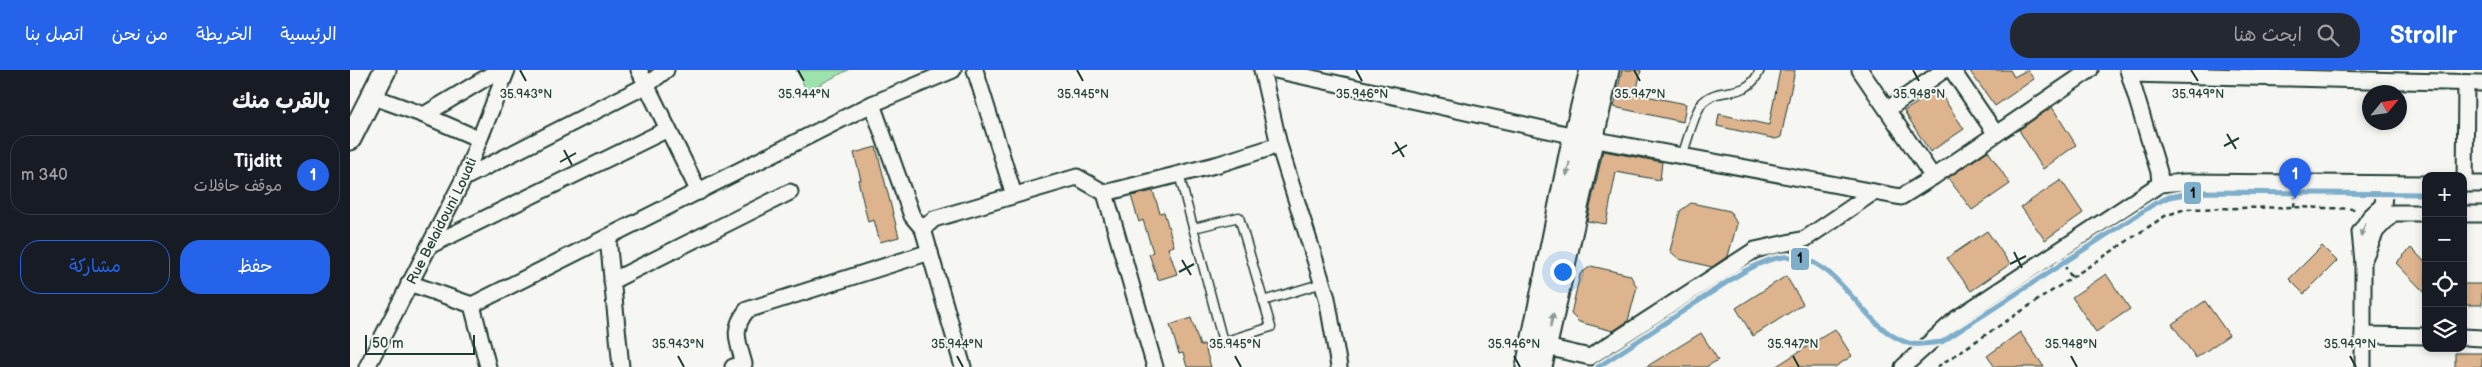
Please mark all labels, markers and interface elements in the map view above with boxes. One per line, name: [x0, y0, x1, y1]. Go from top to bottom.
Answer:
search box: [2010, 13, 2360, 58]
icon: search: [2314, 21, 2342, 49]
text: Strollr: [2390, 21, 2457, 50]
text: اتصل بنا: [25, 24, 84, 45]
text: من نحن: [112, 24, 168, 45]
text: الخريطة: [196, 24, 252, 45]
text: الرئيسية: [280, 24, 337, 45]
text: ابحث هنا: [2233, 24, 2302, 47]
north arrow: [2362, 85, 2407, 130]
text: 35.943°N: [500, 87, 552, 102]
text: 35.944°N: [778, 87, 830, 102]
text: 35.945°N: [1057, 87, 1109, 102]
text: 35.946°N: [1336, 87, 1388, 102]
text: 35.947°N: [1614, 87, 1666, 102]
text: 35.948°N: [1893, 87, 1945, 102]
text: 35.949°N: [2172, 87, 2224, 102]
text: بالقرب منك: [232, 89, 330, 114]
text: Tijditt: [234, 150, 282, 173]
street label: Rue Belaidouni Louati: [402, 155, 480, 287]
pin: 1: [2279, 158, 2311, 199]
one-way arrow: [1564, 161, 1572, 176]
text: 340 m: [21, 166, 68, 185]
text: 1: [310, 166, 316, 185]
map controls: [2422, 172, 2467, 352]
button: +: [2422, 172, 2467, 217]
text: موقف حافلات: [194, 177, 282, 196]
line badge: 1: [2183, 181, 2202, 205]
text: 1: [2190, 185, 2196, 202]
button: −: [2422, 217, 2467, 262]
one-way arrow: [2359, 223, 2367, 238]
button: مشاركة: [20, 240, 170, 294]
button: حفظ: [180, 240, 330, 294]
line badge: 1: [1790, 247, 1810, 271]
text: 1: [1797, 250, 1803, 267]
your location: [1550, 259, 1576, 285]
button: locate: [2422, 262, 2467, 307]
button: layers: [2422, 307, 2467, 352]
one-way arrow: [1549, 311, 1557, 327]
scale bar: [365, 332, 475, 355]
text: 50 m: [372, 335, 404, 352]
text: 35.943°N: [652, 337, 704, 352]
text: 35.944°N: [931, 337, 983, 352]
text: 35.945°N: [1209, 337, 1261, 352]
text: 35.946°N: [1488, 337, 1540, 352]
text: 35.947°N: [1767, 337, 1819, 352]
text: 35.948°N: [2045, 337, 2097, 352]
text: 35.949°N: [2324, 337, 2376, 352]

